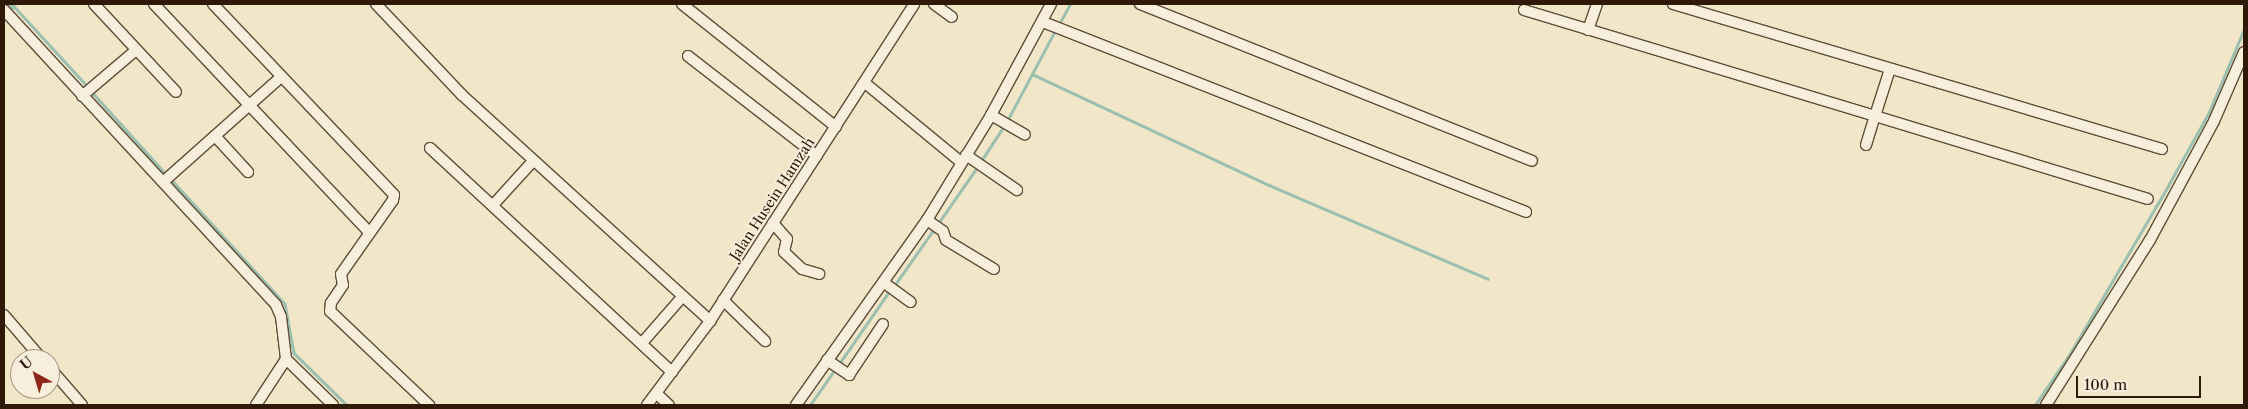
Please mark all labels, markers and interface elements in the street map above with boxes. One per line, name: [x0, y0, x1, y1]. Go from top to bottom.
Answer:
street label: Jalan Husein Hamzah: [726, 134, 818, 264]
north arrow: [10, 349, 60, 399]
text: U: [16, 353, 36, 374]
scale bar: [2078, 366, 2203, 398]
text: 100 m: [2084, 375, 2127, 394]

